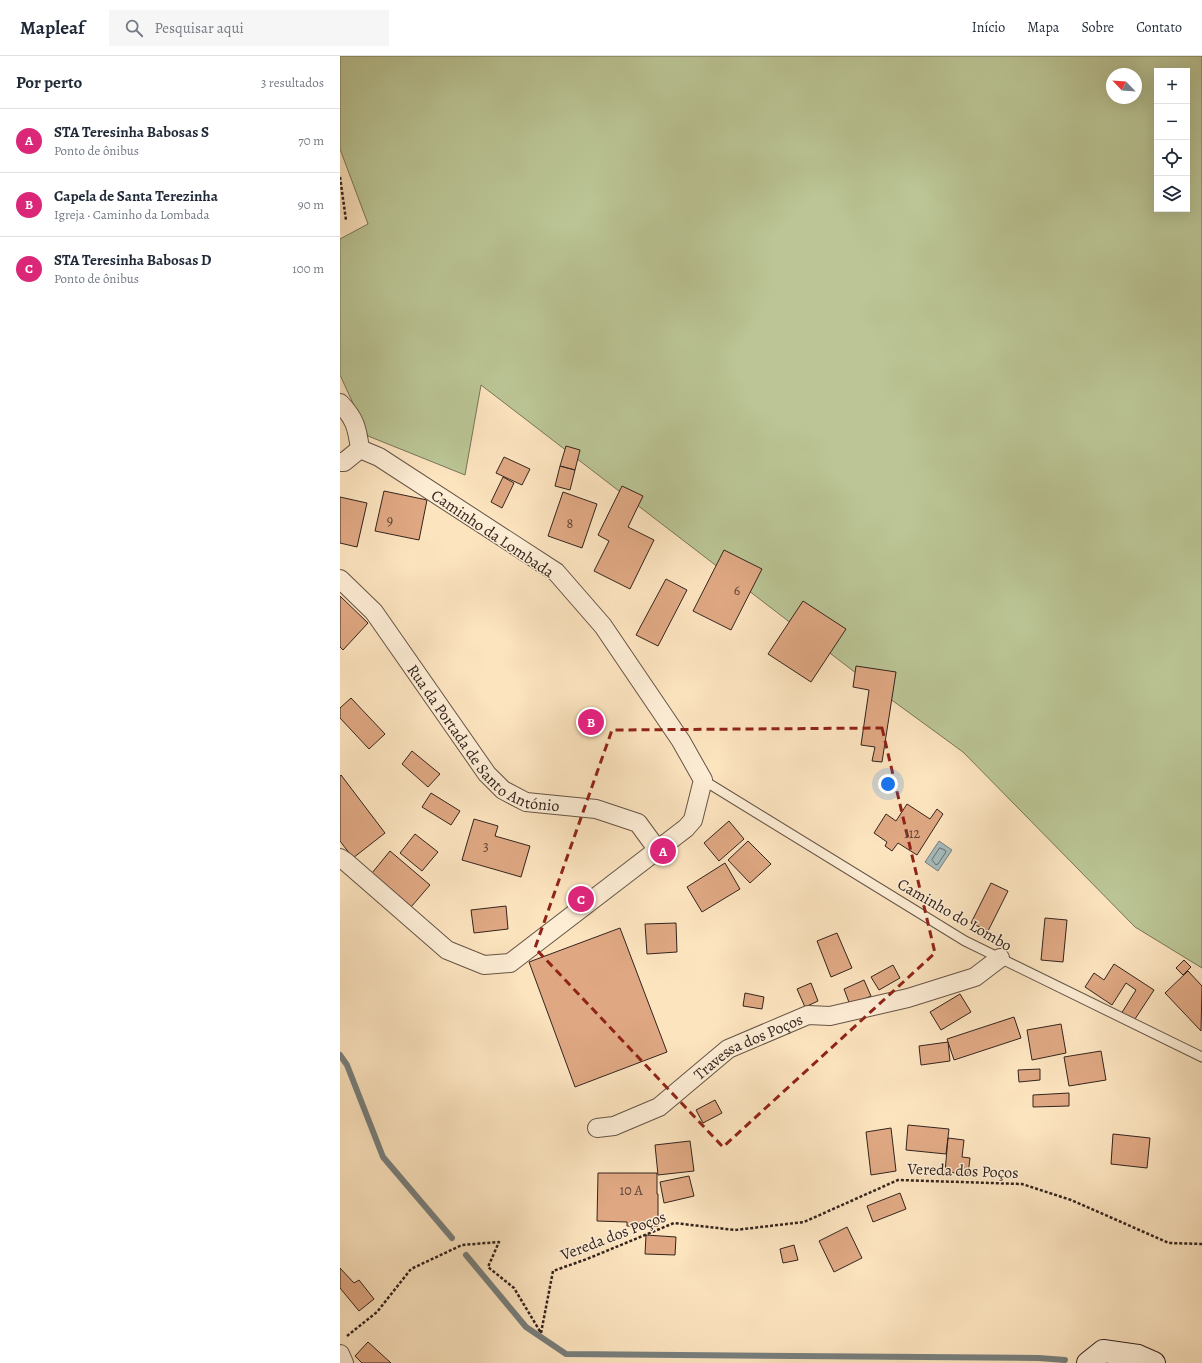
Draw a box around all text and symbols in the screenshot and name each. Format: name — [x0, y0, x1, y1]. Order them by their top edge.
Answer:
search box — [109, 10, 389, 46]
text: Mapleaf — [20, 15, 85, 41]
icon: search — [123, 17, 145, 39]
text: Pesquisar aqui — [155, 18, 244, 38]
text: Início — [972, 18, 1005, 37]
text: Mapa — [1027, 18, 1059, 37]
text: Sobre — [1081, 18, 1114, 37]
text: Contato — [1136, 18, 1182, 37]
north arrow — [1106, 68, 1142, 104]
map controls — [1154, 68, 1190, 212]
button: + — [1154, 68, 1190, 104]
text: Por perto — [16, 71, 82, 94]
text: 3 resultados — [261, 74, 324, 91]
button: − — [1154, 104, 1190, 140]
text: STA Teresinha Babosas S — [54, 122, 209, 142]
text: A — [25, 132, 33, 149]
text: 70 m — [298, 132, 324, 149]
button: locate — [1154, 140, 1190, 176]
text: Ponto de ônibus — [54, 142, 139, 159]
button: layers — [1154, 176, 1190, 212]
text: Capela de Santa Terezinha — [54, 186, 218, 206]
text: B — [25, 196, 33, 213]
text: 90 m — [298, 196, 324, 213]
text: Igreja · Caminho da Lombada — [54, 206, 210, 223]
text: STA Teresinha Babosas D — [54, 250, 211, 270]
text: C — [25, 260, 33, 277]
text: 100 m — [292, 260, 324, 277]
text: Ponto de ônibus — [54, 270, 139, 287]
street label: Caminho da Lombada — [427, 484, 559, 584]
house number: 9 — [387, 511, 393, 530]
house number: 8 — [567, 514, 574, 533]
house number: 6 — [734, 581, 740, 600]
street label: Rua da Portada de Santo António — [402, 660, 560, 817]
pin: B — [578, 707, 604, 737]
your location — [878, 774, 898, 794]
house number: 112 — [904, 824, 920, 843]
pin: A — [650, 836, 676, 866]
house number: 3 — [483, 837, 489, 856]
street label: Caminho do Lombo — [893, 873, 1016, 957]
pin: C — [568, 884, 594, 914]
street label: Travessa dos Poços — [689, 1009, 806, 1085]
street label: Vereda dos Poços — [906, 1158, 1019, 1184]
house number: 10 A — [619, 1181, 643, 1200]
street label: Vereda dos Poços — [557, 1206, 669, 1266]

